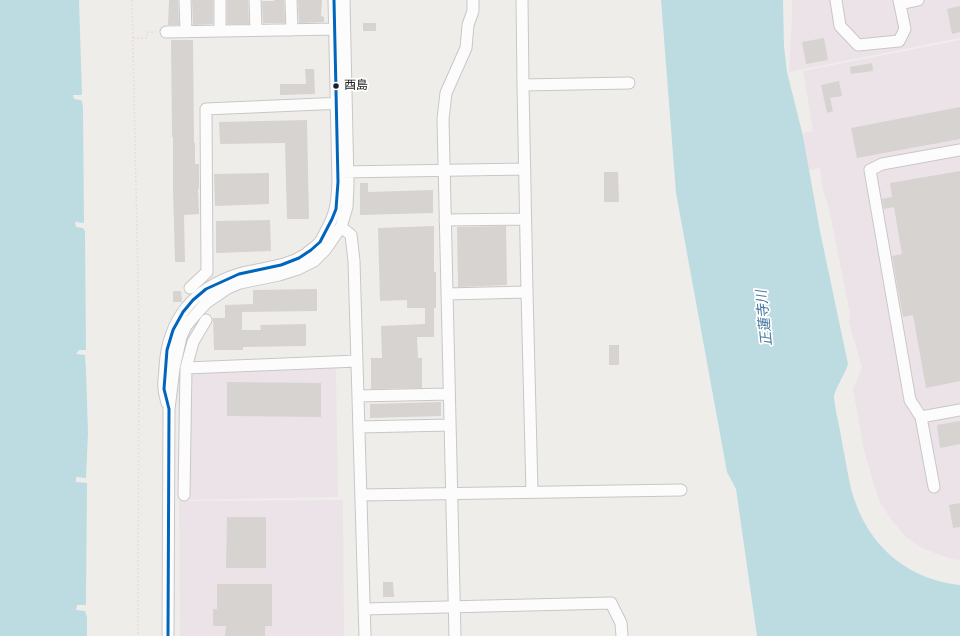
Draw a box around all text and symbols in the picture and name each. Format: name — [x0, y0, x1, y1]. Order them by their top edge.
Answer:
place label: 酉島 — [344, 79, 368, 93]
marker: 酉島 — [331, 81, 341, 91]
water label: 正蓮寺川 — [754, 289, 776, 347]

